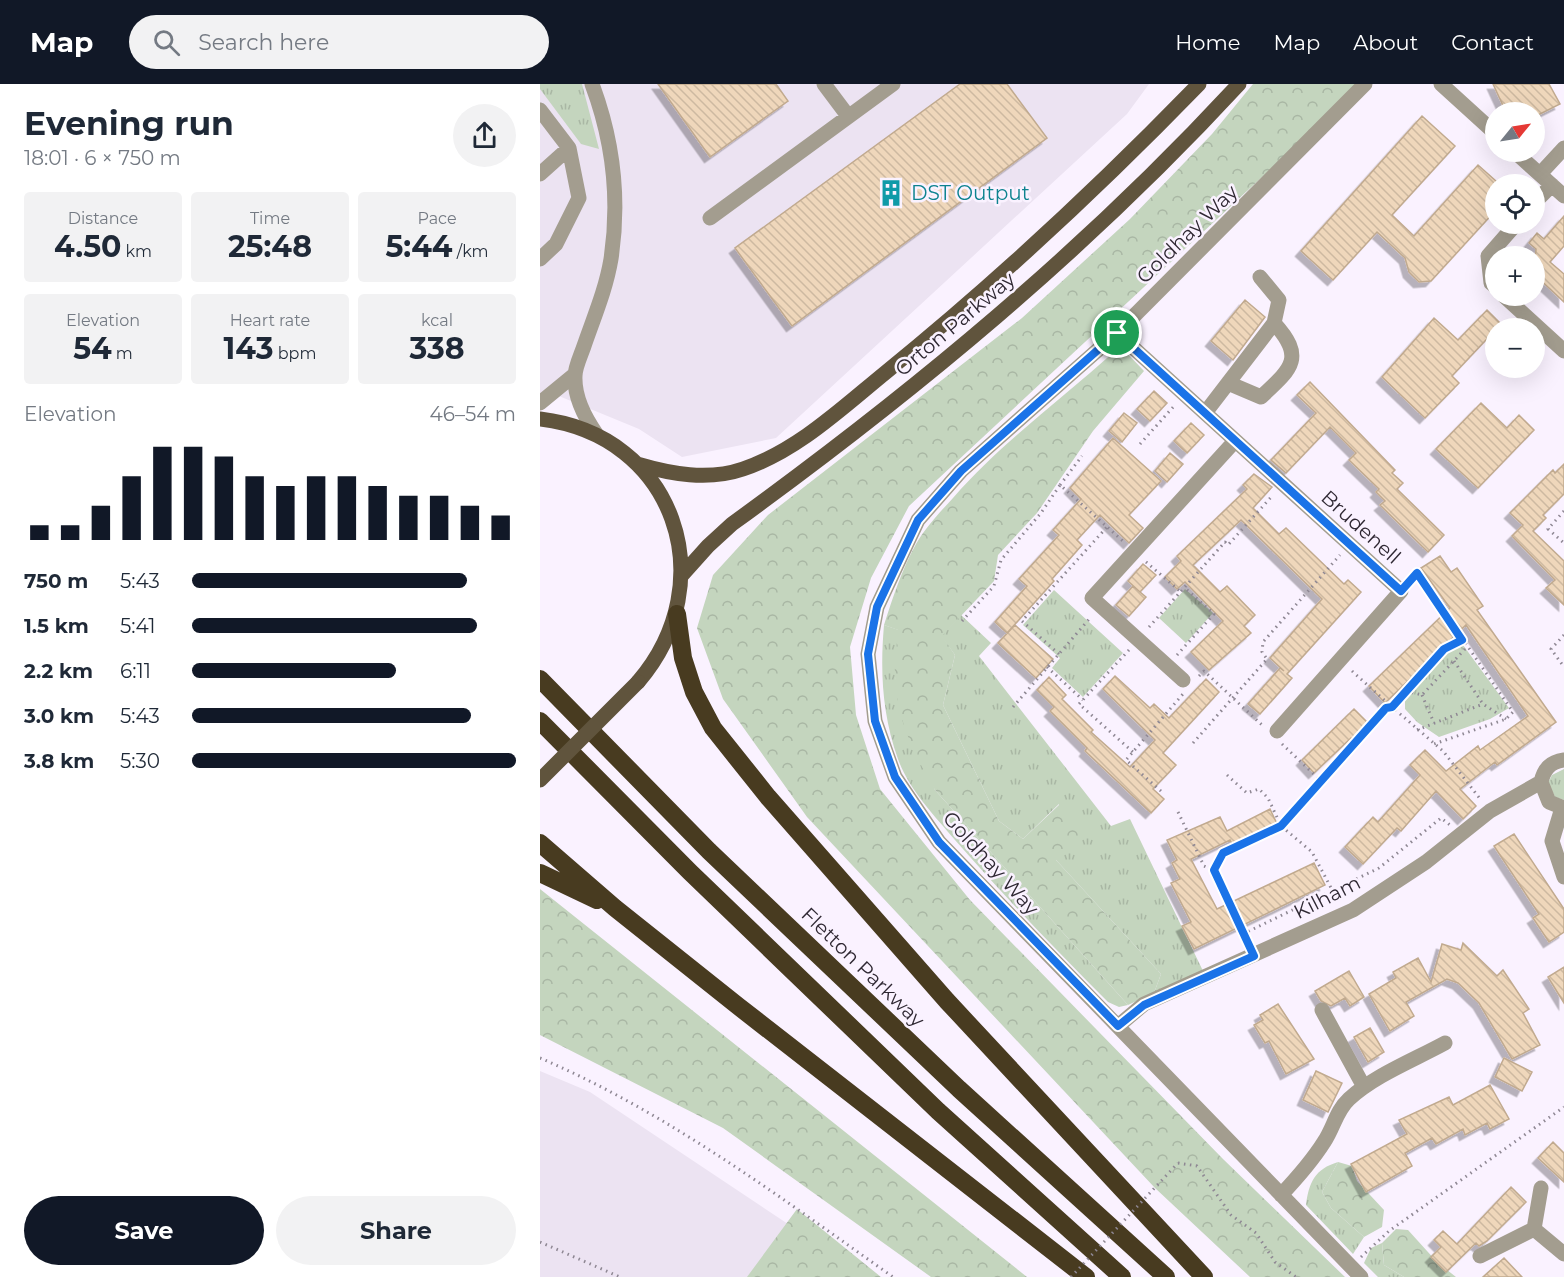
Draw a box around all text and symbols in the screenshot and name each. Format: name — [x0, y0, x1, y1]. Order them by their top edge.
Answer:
search box — [129, 15, 549, 69]
text: Map — [30, 25, 93, 59]
icon: search — [150, 26, 183, 59]
text: Search here — [198, 29, 329, 56]
text: Home — [1175, 30, 1240, 55]
text: Map — [1273, 30, 1320, 55]
text: About — [1353, 30, 1418, 55]
text: Contact — [1451, 30, 1534, 55]
north arrow — [1485, 102, 1545, 162]
map controls — [1485, 102, 1545, 378]
text: Evening run — [24, 103, 234, 143]
button: share — [453, 104, 516, 167]
text: 18:01 · 6 × 750 m — [24, 146, 181, 170]
button: locate — [1485, 174, 1545, 234]
building icon: DST Output — [876, 178, 906, 208]
street label: Goldhay Way — [1131, 180, 1243, 288]
place label: DST Output — [911, 181, 1030, 205]
text: Distance — [68, 209, 138, 228]
text: Time — [250, 209, 290, 228]
text: Pace — [417, 209, 457, 228]
text: 4.50 — [54, 228, 121, 265]
text: 25:48 — [228, 228, 312, 265]
text: 5:44 — [385, 228, 453, 265]
text: km — [121, 242, 152, 261]
text: /km — [453, 242, 489, 261]
button: + — [1485, 246, 1545, 306]
street label: Orton Parkway — [890, 267, 1020, 381]
pin — [1091, 307, 1142, 358]
text: Elevation — [66, 311, 140, 330]
text: Heart rate — [230, 311, 310, 330]
text: kcal — [421, 311, 453, 330]
icon: arrive — [1100, 316, 1133, 349]
button: − — [1485, 318, 1545, 378]
text: 54 — [73, 330, 112, 367]
text: 143 — [224, 330, 274, 367]
text: 338 — [409, 330, 465, 367]
text: m — [112, 344, 133, 363]
text: bpm — [274, 344, 316, 363]
text: Elevation — [24, 402, 116, 426]
text: 46–54 m — [430, 402, 516, 426]
street label: Brudenell — [1316, 485, 1406, 569]
text: 750 m — [24, 569, 88, 593]
text: 5:43 — [120, 569, 160, 593]
text: 1.5 km — [24, 614, 89, 638]
text: 5:41 — [120, 614, 156, 638]
text: 2.2 km — [24, 659, 93, 683]
text: 6:11 — [120, 659, 151, 683]
text: 3.0 km — [24, 704, 94, 728]
text: 5:43 — [120, 704, 160, 728]
text: 3.8 km — [24, 749, 94, 773]
text: 5:30 — [120, 749, 160, 773]
street label: Goldhay Way — [938, 806, 1044, 920]
street label: Kilham — [1290, 870, 1364, 924]
street label: Fletton Parkway — [797, 902, 930, 1032]
button: Save — [24, 1196, 264, 1265]
button: Share — [276, 1196, 516, 1265]

